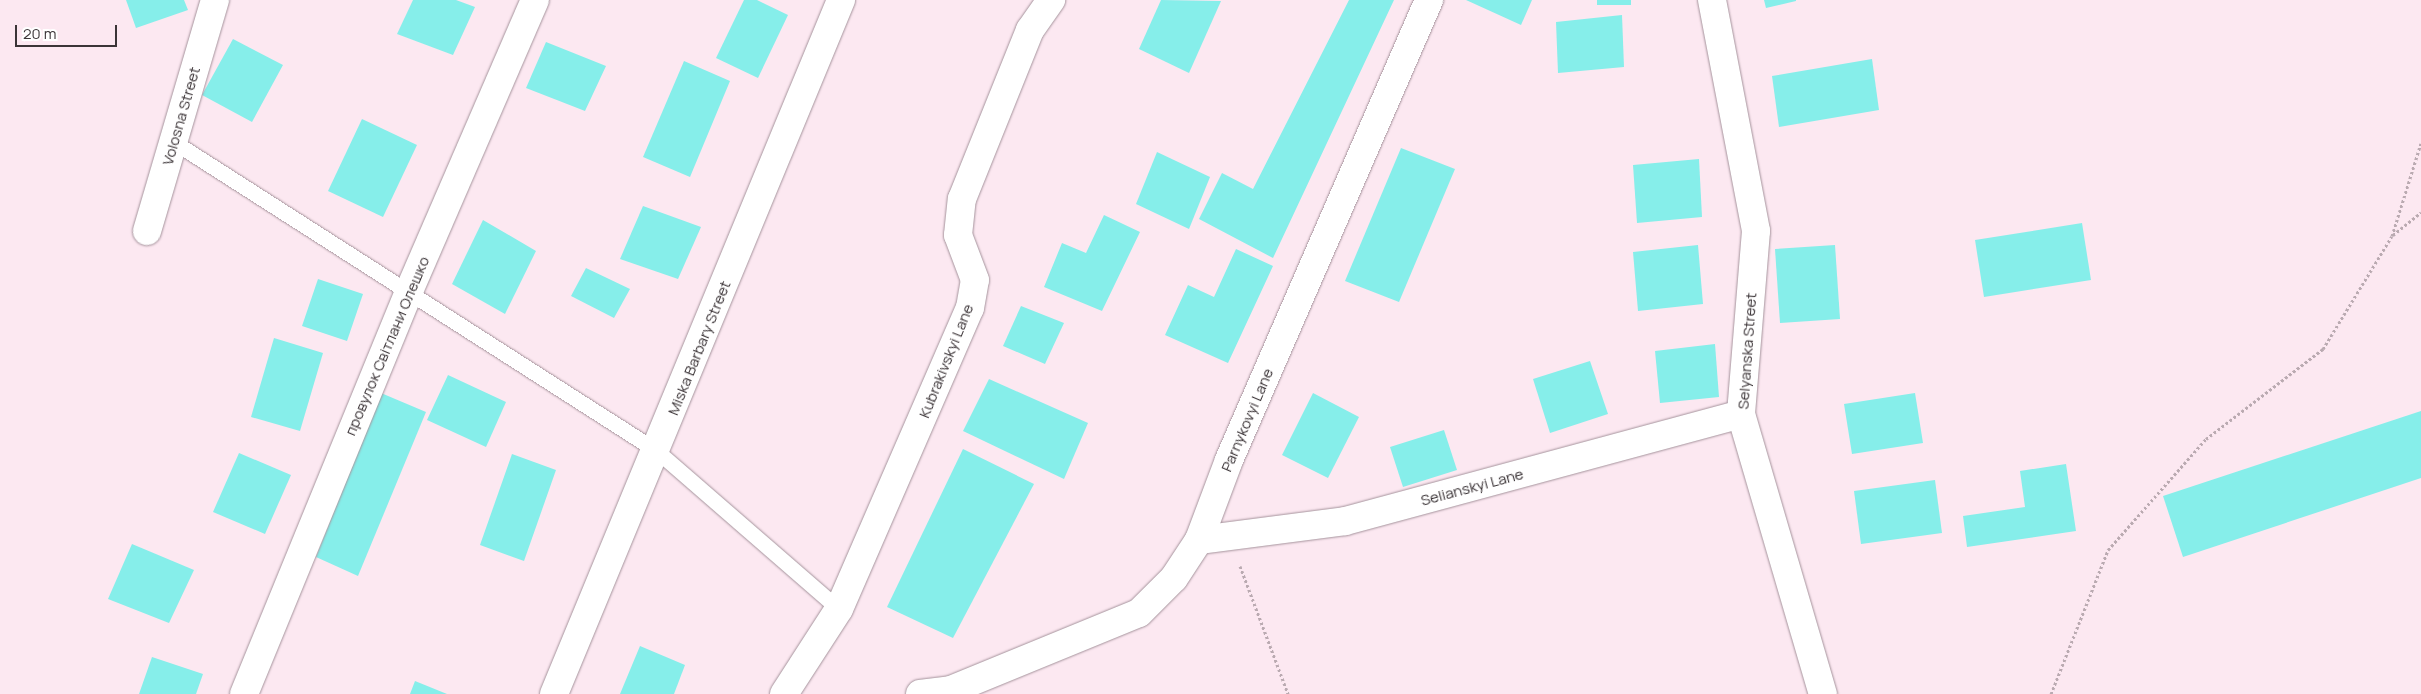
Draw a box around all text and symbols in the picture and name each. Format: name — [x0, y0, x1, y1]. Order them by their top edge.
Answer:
scale bar — [18, 15, 120, 47]
text: 20 m — [23, 23, 56, 44]
street label: Volosna Street — [158, 65, 204, 167]
street label: провулок Світлани Олешко — [341, 254, 433, 438]
street label: Miska Barbary Street — [664, 278, 734, 418]
street label: Selyanska Street — [1734, 292, 1760, 410]
street label: Kubrakivskyi Lane — [915, 301, 977, 421]
street label: Parnykovyi Lane — [1217, 366, 1277, 474]
street label: Selianskyi Lane — [1419, 465, 1525, 509]

